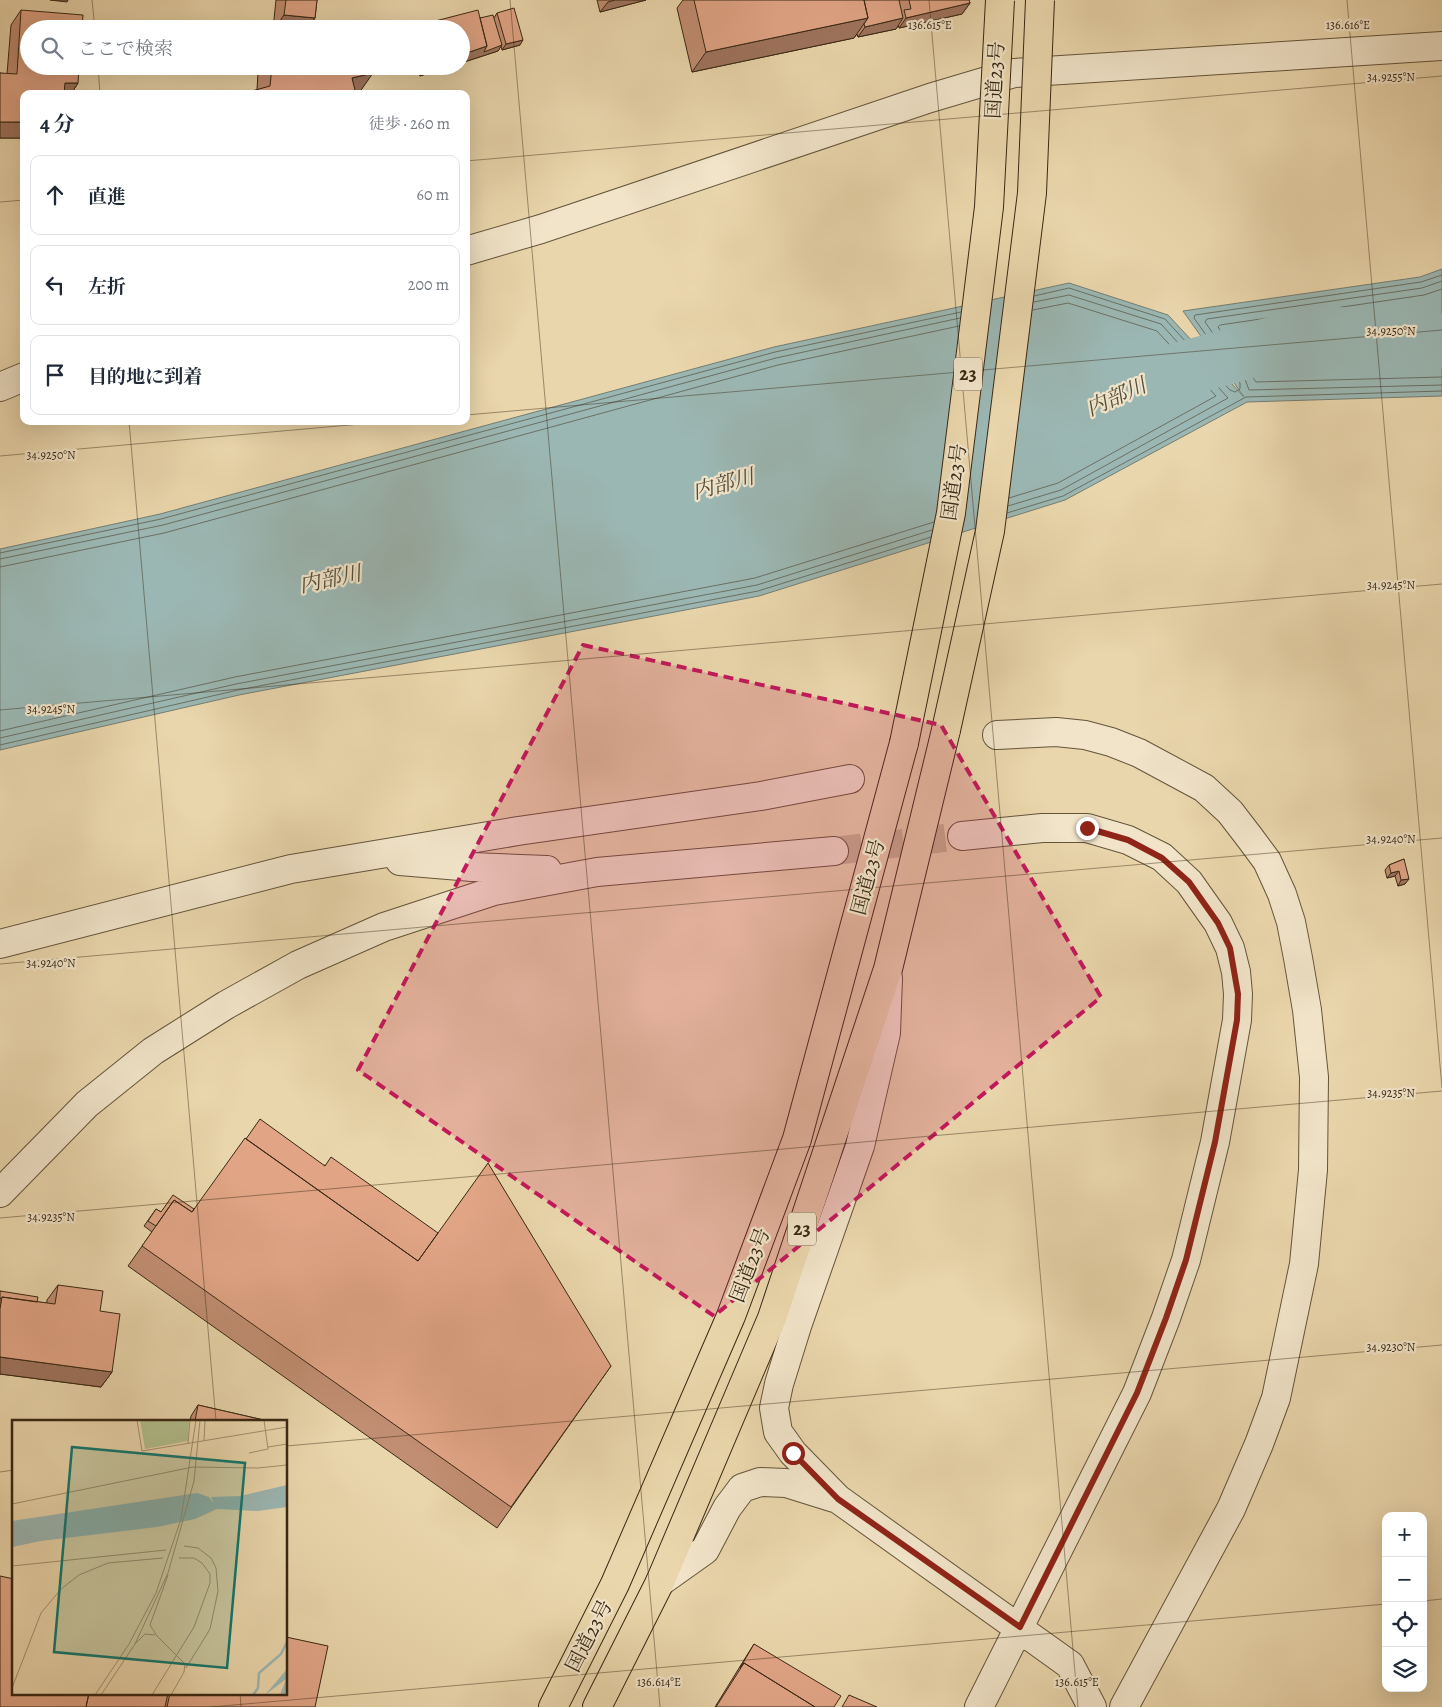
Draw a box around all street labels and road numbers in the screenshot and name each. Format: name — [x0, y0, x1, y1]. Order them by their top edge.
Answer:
street label: 国道23号 — [979, 40, 1011, 120]
road number: 23 — [954, 358, 982, 390]
street label: 国道23号 — [935, 442, 973, 522]
street label: 国道23号 — [845, 836, 891, 918]
road number: 23 — [788, 1212, 816, 1246]
street label: 国道23号 — [723, 1224, 777, 1306]
street label: 国道23号 — [559, 1595, 619, 1677]

